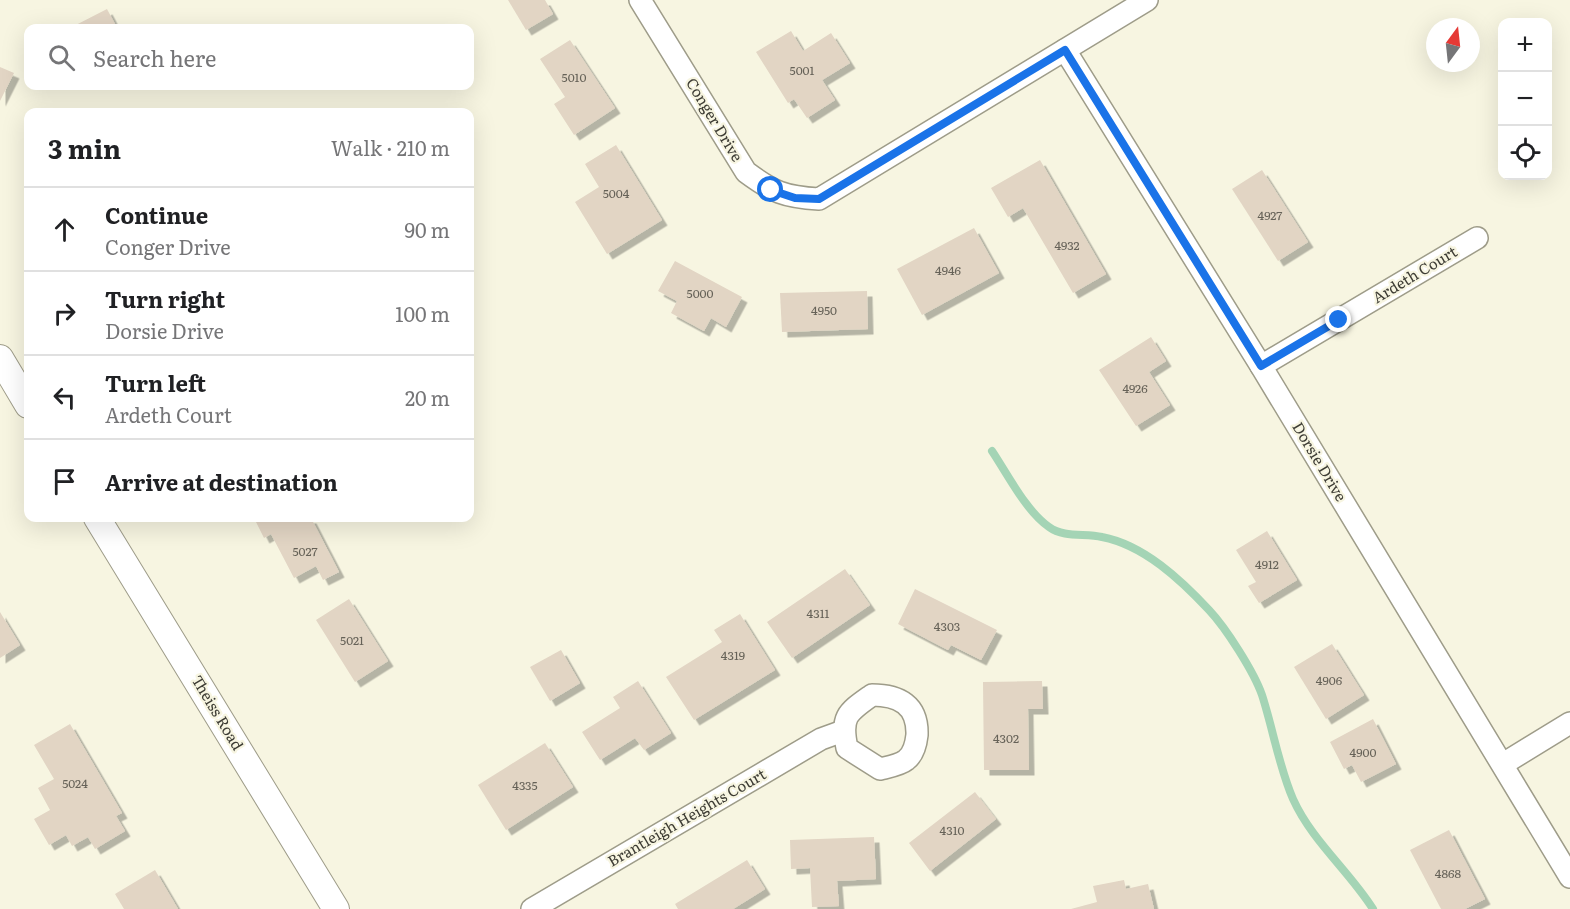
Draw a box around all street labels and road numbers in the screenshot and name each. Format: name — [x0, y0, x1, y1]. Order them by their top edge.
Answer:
street label: Conger Drive — [681, 73, 750, 166]
street label: Ardeth Court — [1368, 239, 1461, 308]
street label: Dorsie Drive — [1287, 417, 1353, 506]
street label: Theiss Road — [187, 670, 250, 754]
street label: Brantleigh Heights Court — [603, 762, 770, 872]

